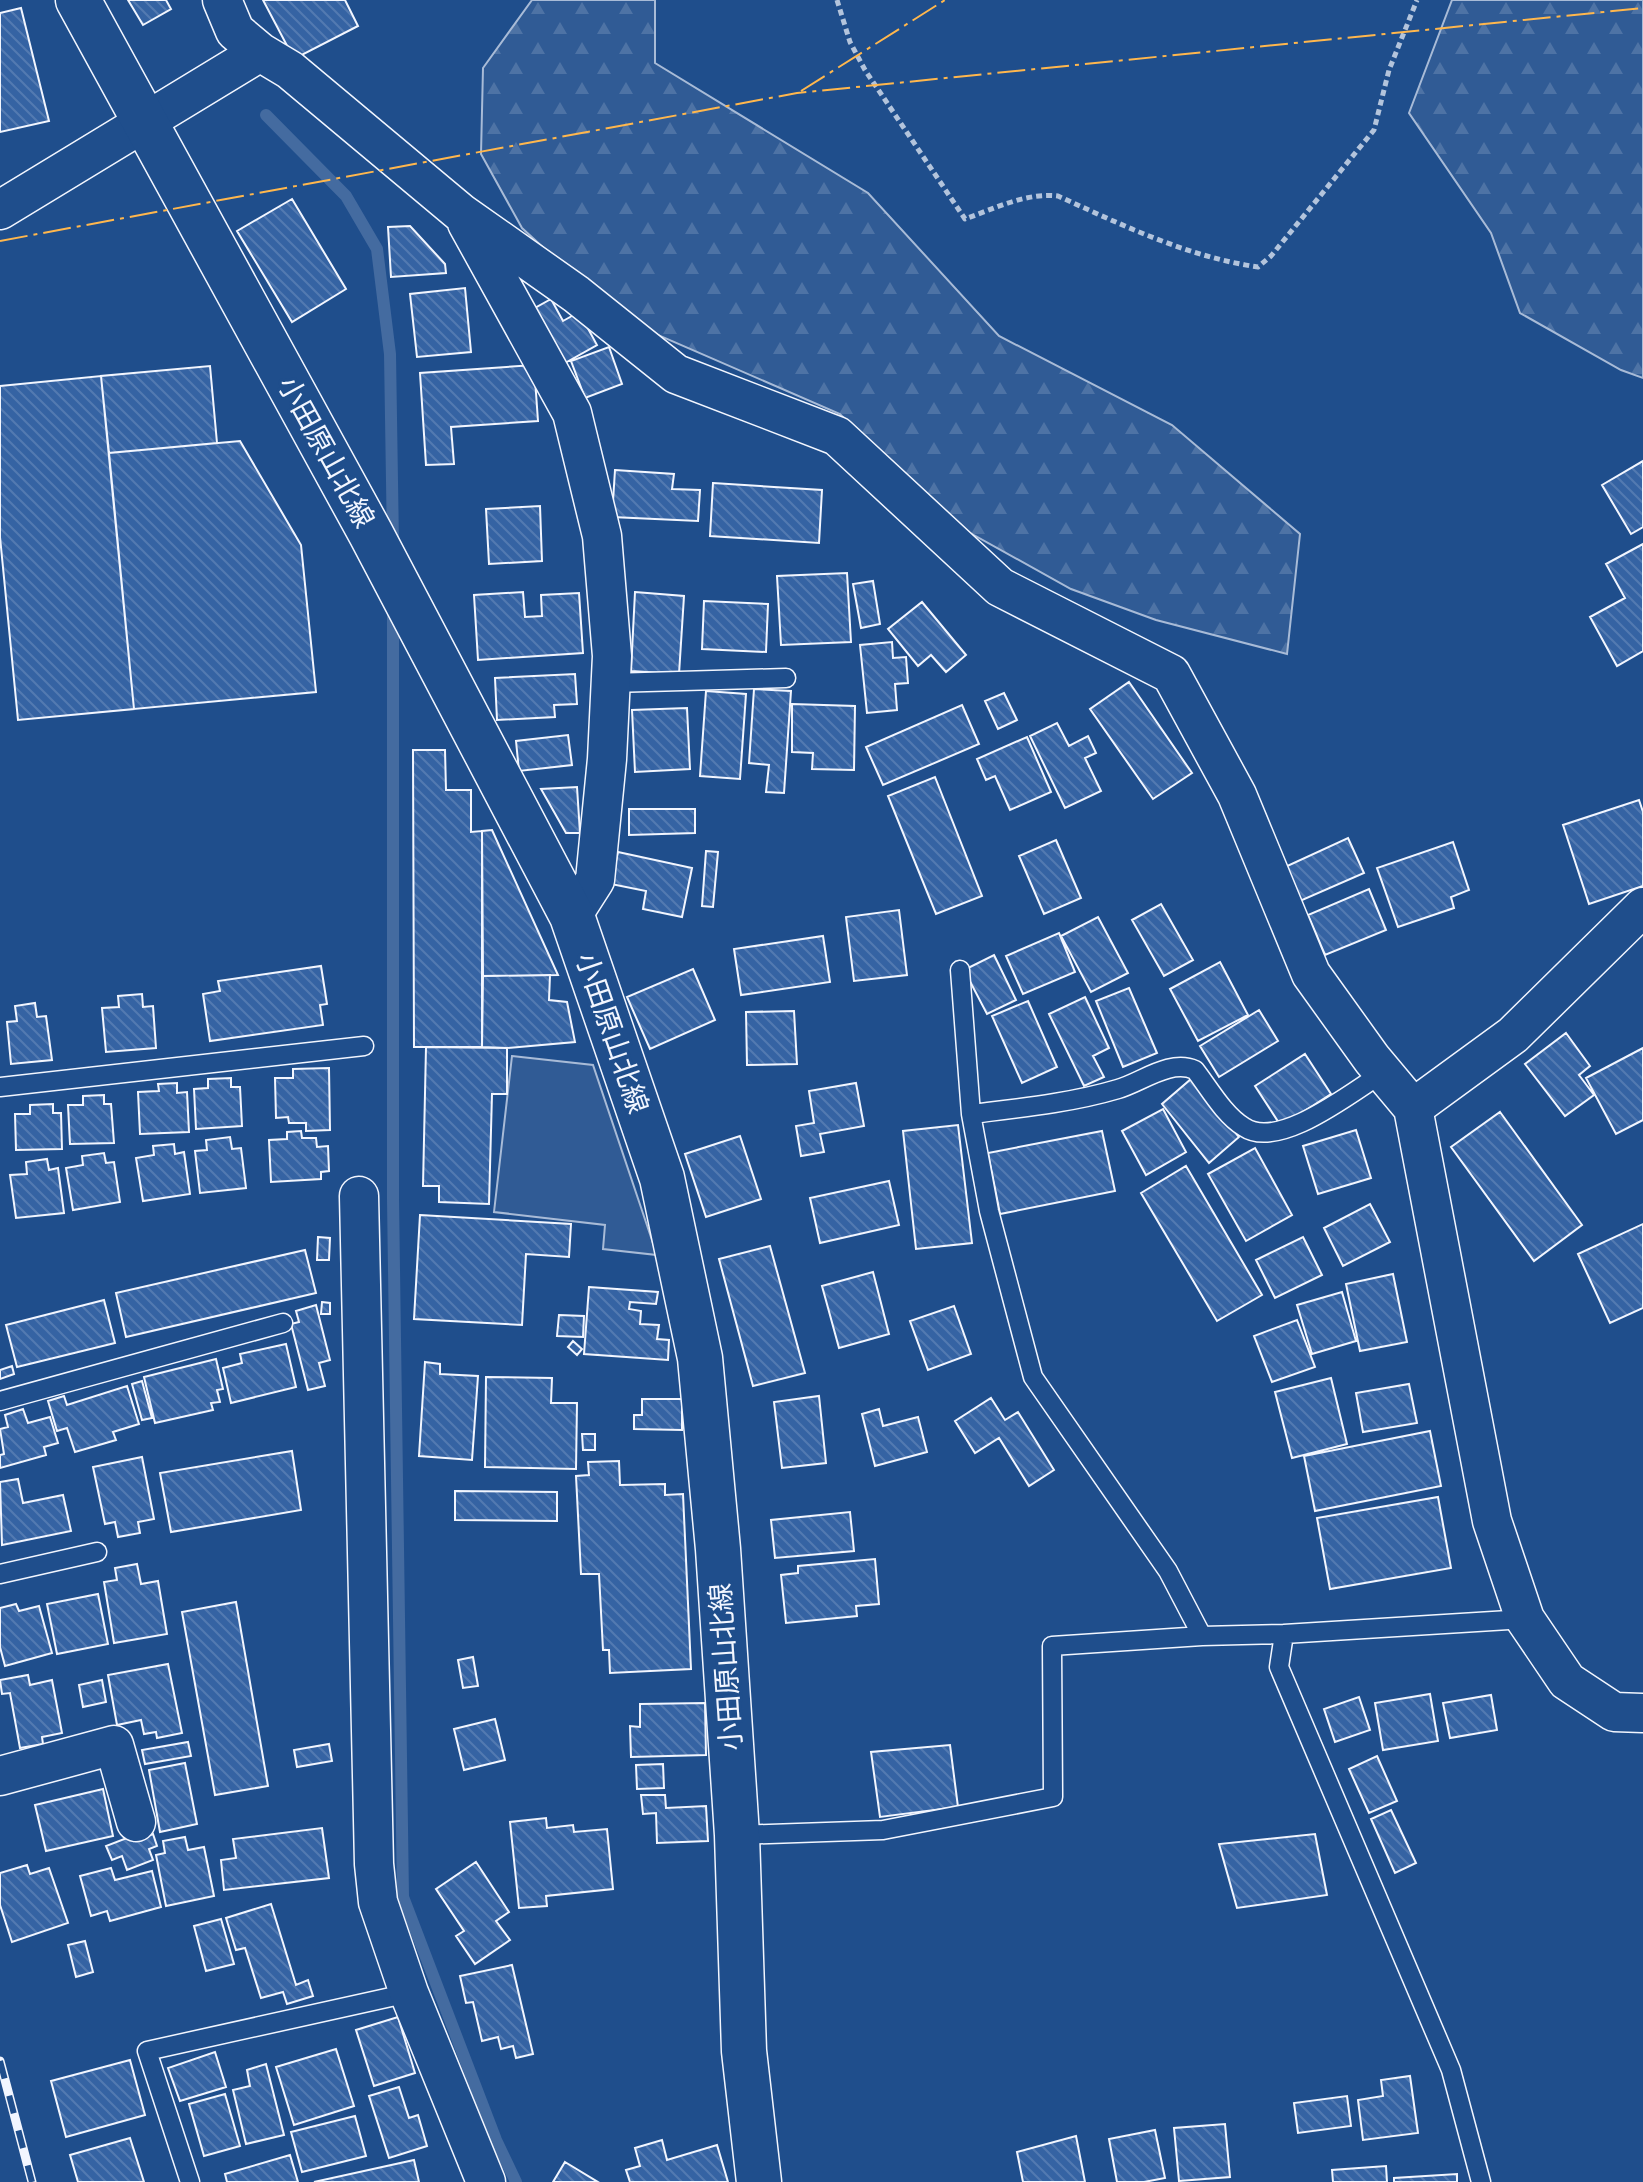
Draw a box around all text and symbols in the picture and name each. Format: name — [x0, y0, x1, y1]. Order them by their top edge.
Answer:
street label: 小田原山北線 — [268, 369, 384, 535]
street label: 小田原山北線 — [566, 947, 658, 1119]
street label: 小田原山北線 — [701, 1582, 751, 1752]

